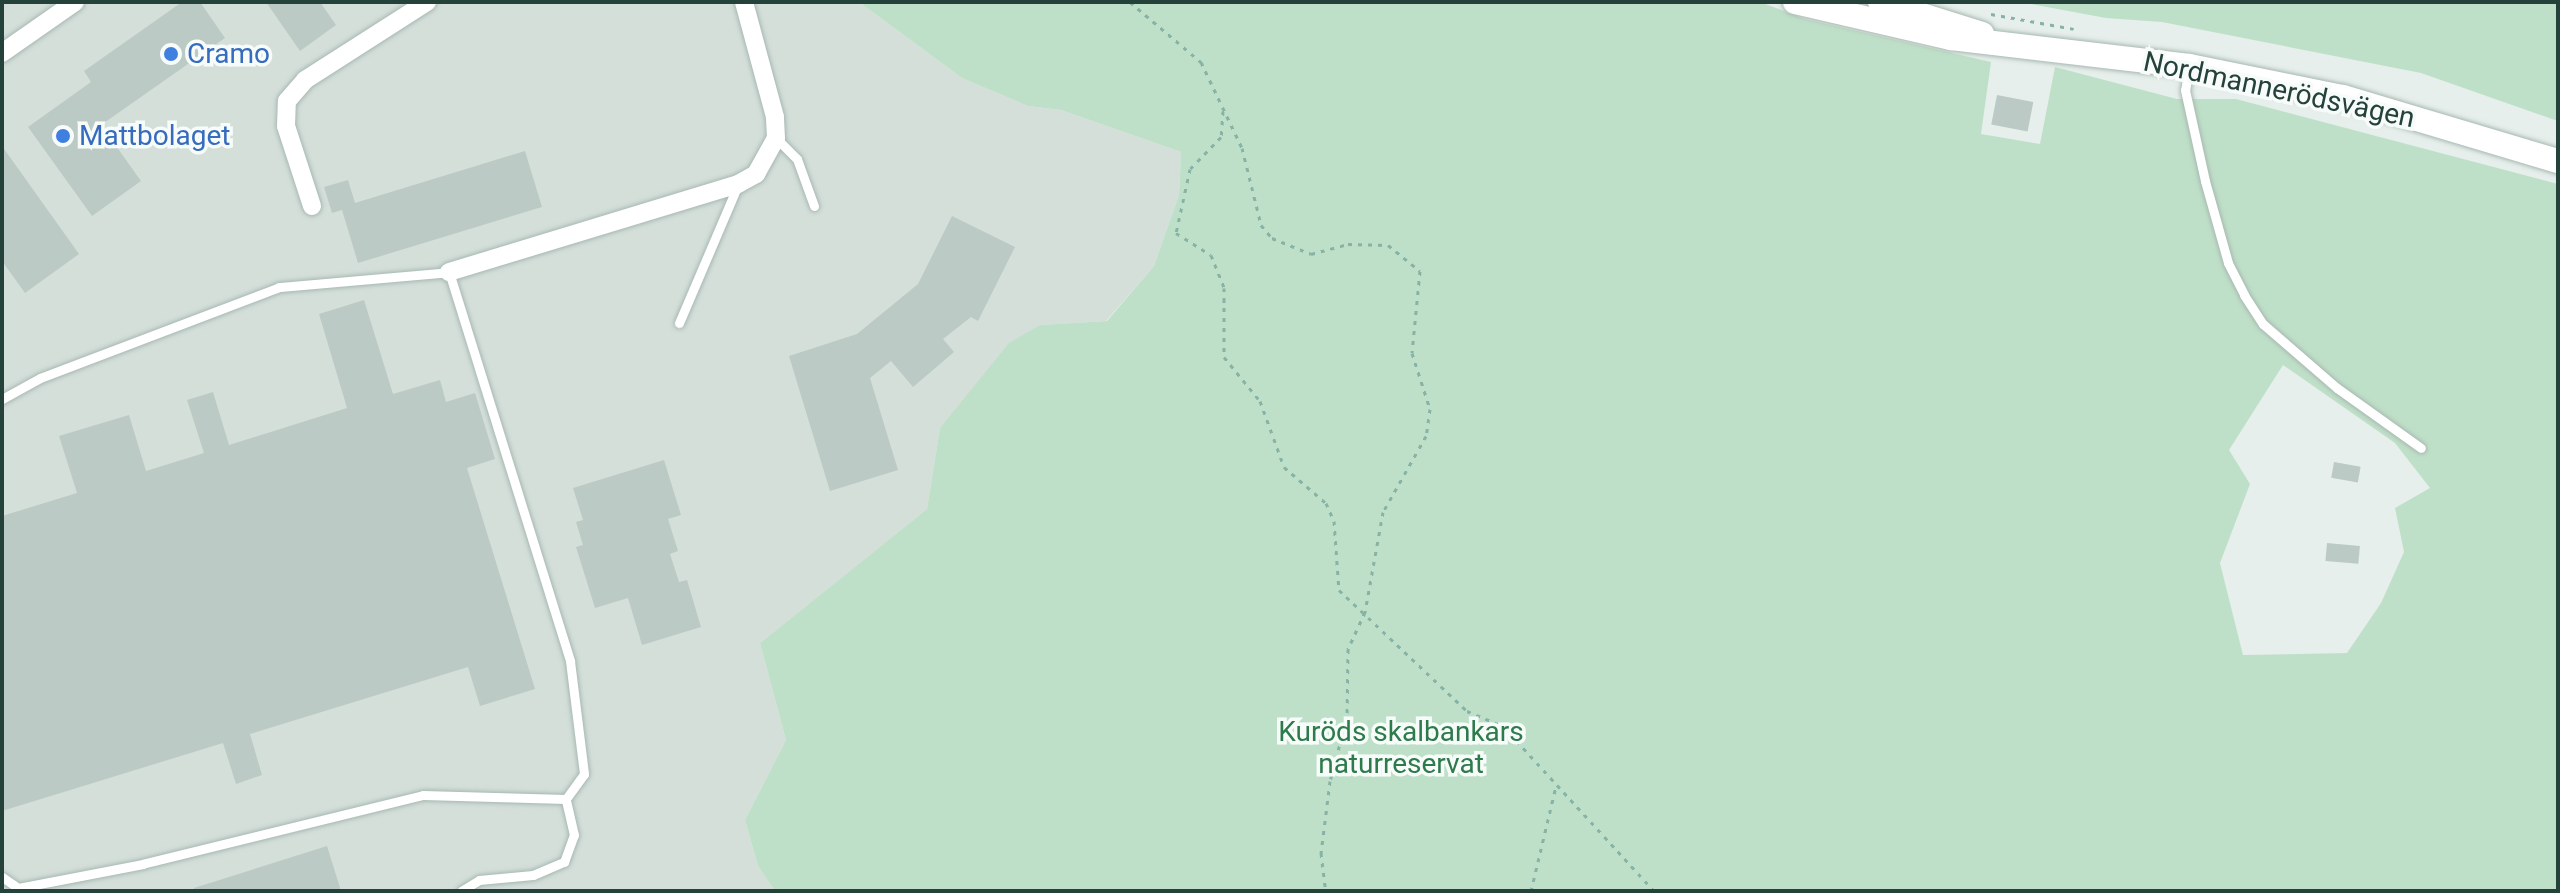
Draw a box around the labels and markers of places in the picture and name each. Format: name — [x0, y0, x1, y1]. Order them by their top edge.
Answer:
place label: Cramo — [187, 37, 270, 71]
marker: Cramo — [162, 45, 180, 63]
place label: Mattbolaget — [79, 119, 230, 153]
marker: Mattbolaget — [54, 127, 72, 145]

